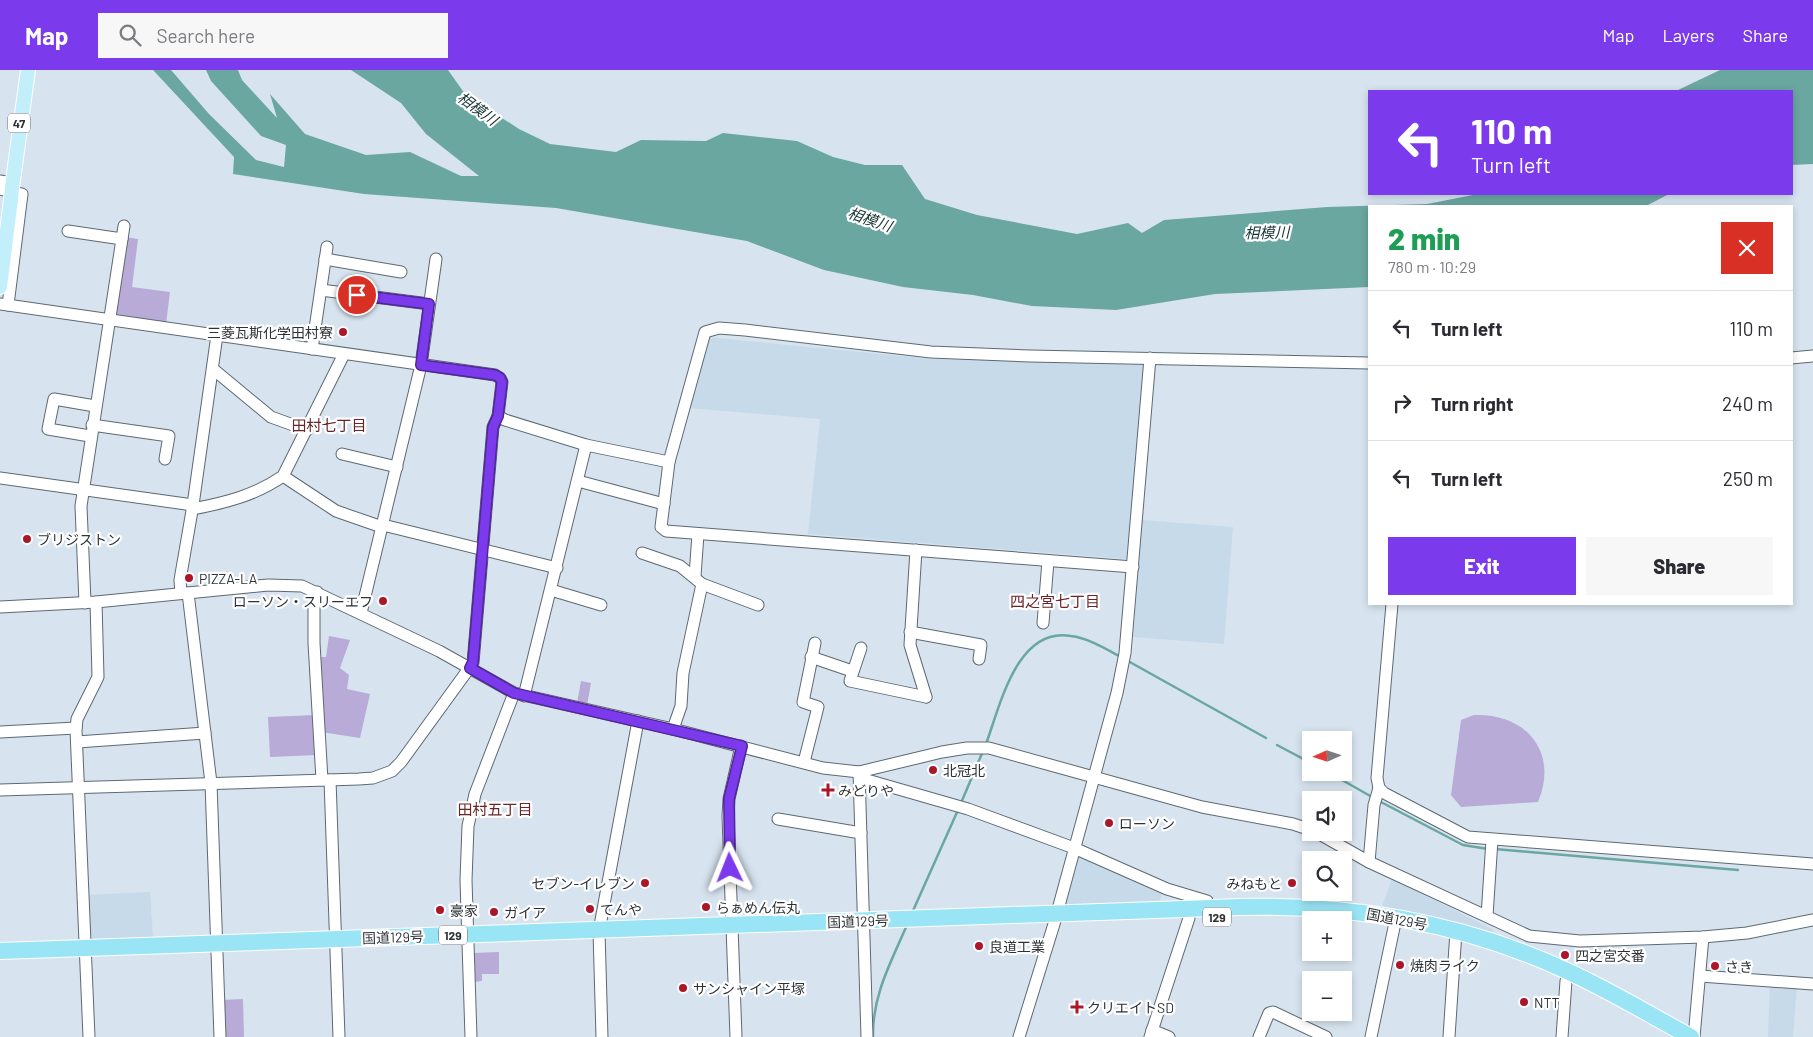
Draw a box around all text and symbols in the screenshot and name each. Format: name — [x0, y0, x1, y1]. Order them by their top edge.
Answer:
search box — [98, 13, 448, 58]
text: Map — [25, 21, 68, 50]
icon: search — [116, 21, 144, 49]
text: Search here — [156, 24, 255, 47]
text: Map — [1602, 24, 1634, 46]
text: Layers — [1662, 24, 1715, 46]
text: Share — [1743, 24, 1788, 46]
water label: 相模川 — [455, 87, 503, 130]
text: 110 m — [1471, 109, 1552, 151]
icon: left — [1388, 110, 1453, 175]
road number: 47 — [8, 114, 30, 132]
text: Turn left — [1471, 151, 1551, 177]
water label: 相模川 — [846, 203, 896, 235]
text: 2 min — [1388, 220, 1460, 256]
button: close — [1721, 222, 1773, 274]
water label: 相模川 — [1244, 223, 1292, 241]
text: 780 m · 10:29 — [1388, 257, 1476, 276]
pin — [336, 274, 378, 316]
icon: arrive — [343, 281, 371, 309]
icon: left — [1388, 314, 1416, 342]
text: Turn left — [1431, 317, 1502, 340]
text: 110 m — [1729, 317, 1773, 340]
place label: 三菱瓦斯化学田村寮 — [207, 324, 333, 341]
marker: 三菱瓦斯化学田村寮 — [337, 326, 349, 338]
icon: right — [1388, 389, 1416, 417]
text: Turn right — [1431, 392, 1513, 415]
text: 240 m — [1722, 392, 1773, 415]
district label: 田村七丁目 — [291, 416, 367, 434]
icon: left — [1388, 464, 1416, 492]
text: Turn left — [1431, 467, 1502, 490]
text: 250 m — [1723, 467, 1773, 490]
place label: ブリジストン — [37, 531, 121, 548]
marker: ブリジストン — [21, 533, 33, 545]
button: Exit — [1388, 537, 1576, 595]
button: Share — [1586, 537, 1773, 595]
place label: PIZZA-LA — [199, 570, 258, 587]
marker: PIZZA-LA — [183, 572, 195, 584]
district label: 四之宮七丁目 — [1010, 592, 1100, 610]
place label: ローソン・スリーエフ — [233, 593, 373, 610]
marker: ローソン・スリーエフ — [377, 595, 389, 607]
north arrow — [1302, 731, 1352, 781]
map controls — [1302, 731, 1352, 1021]
place label: 北冠北 — [943, 762, 985, 779]
marker: 北冠北 — [927, 764, 939, 776]
place label: みどりや — [838, 782, 894, 799]
marker: みどりや — [822, 784, 834, 796]
button: sound — [1302, 791, 1352, 841]
district label: 田村五丁目 — [457, 800, 533, 818]
place label: ローソン — [1119, 815, 1175, 832]
marker: ローソン — [1103, 817, 1115, 829]
position arrow — [703, 841, 755, 893]
button: search — [1302, 851, 1352, 901]
place label: セブン-イレブン — [531, 875, 635, 892]
place label: みねもと — [1226, 875, 1282, 892]
marker: セブン-イレブン — [639, 877, 651, 889]
marker: みねもと — [1286, 877, 1298, 889]
place label: らぁめん伝丸 — [716, 899, 800, 916]
place label: てんや — [600, 901, 642, 918]
marker: らぁめん伝丸 — [700, 901, 712, 913]
place label: 豪家 — [450, 902, 478, 919]
marker: てんや — [584, 903, 596, 915]
marker: 豪家 — [434, 904, 446, 916]
place label: ガイア — [504, 904, 546, 921]
street label: 国道129号 — [1365, 905, 1429, 933]
marker: ガイア — [488, 906, 500, 918]
road number: 129 — [1203, 908, 1231, 926]
street label: 国道129号 — [827, 911, 889, 931]
button: + — [1302, 911, 1352, 961]
road number: 129 — [439, 926, 467, 944]
street label: 国道129号 — [362, 927, 424, 947]
place label: 良道工業 — [989, 938, 1045, 955]
marker: 良道工業 — [973, 940, 985, 952]
place label: 四之宮交番 — [1575, 947, 1645, 964]
marker: 四之宮交番 — [1559, 949, 1571, 961]
place label: 焼肉ライク — [1410, 957, 1480, 974]
place label: さき — [1725, 958, 1753, 975]
marker: 焼肉ライク — [1394, 959, 1406, 971]
marker: さき — [1709, 960, 1721, 972]
button: − — [1302, 971, 1352, 1021]
place label: サンシャイン平塚 — [693, 980, 805, 997]
marker: サンシャイン平塚 — [677, 982, 689, 994]
place label: NTT — [1534, 994, 1559, 1011]
marker: NTT — [1518, 996, 1530, 1008]
place label: クリエイトSD — [1087, 999, 1174, 1016]
marker: クリエイトSD — [1071, 1001, 1083, 1013]

